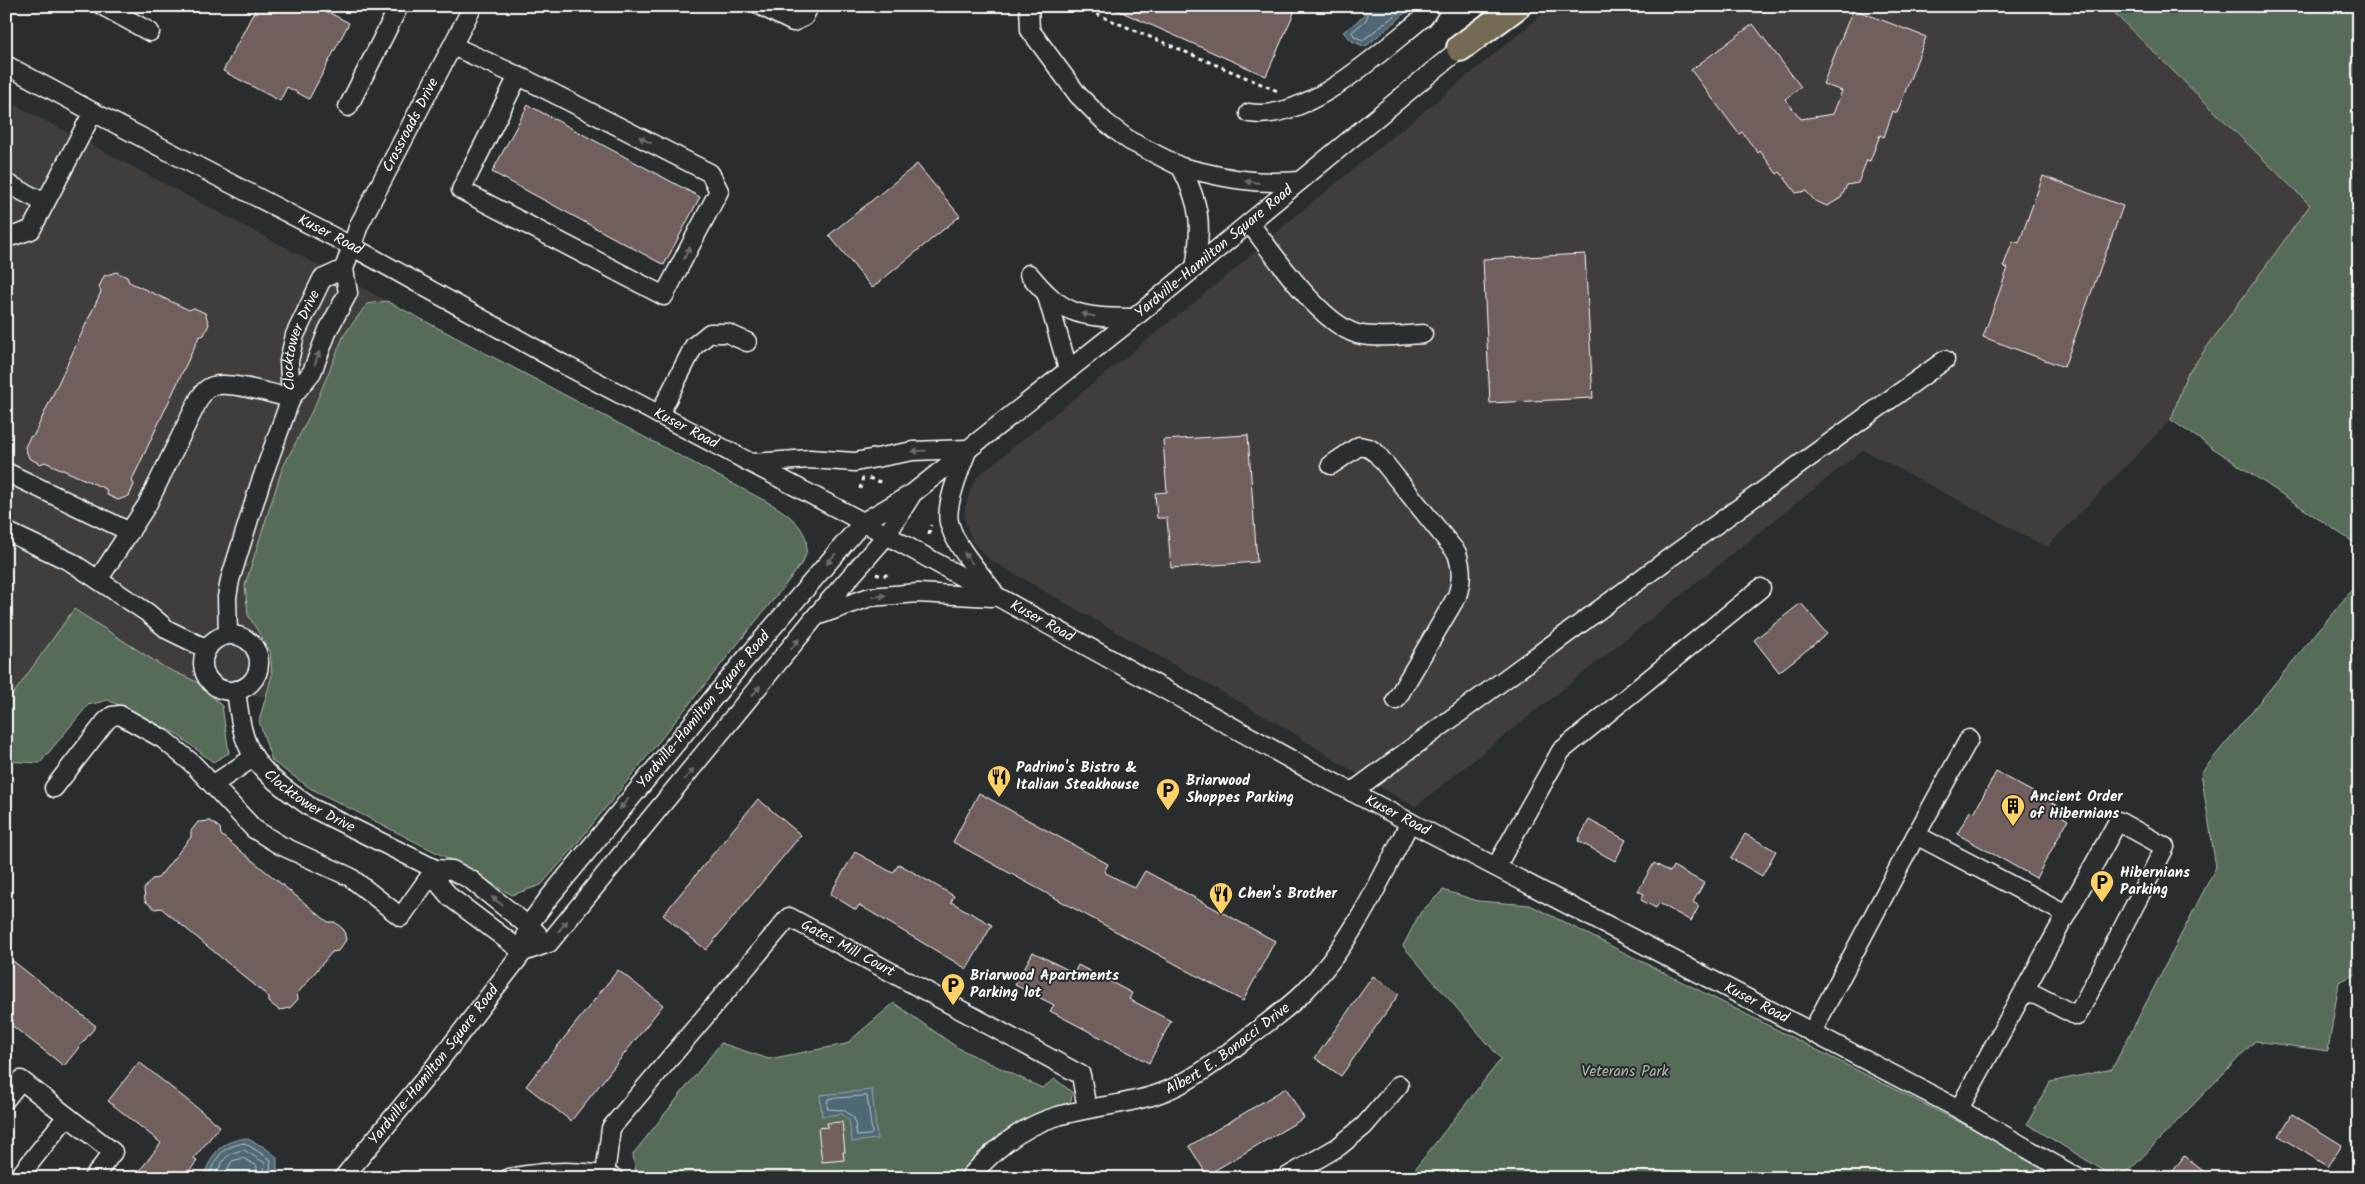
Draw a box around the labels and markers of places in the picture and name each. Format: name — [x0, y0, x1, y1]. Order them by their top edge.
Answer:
place label: Padrino's Bistro & Italian Steakhouse — [1016, 756, 1140, 797]
restaurant icon: Padrino's Bistro & Italian Steakhouse — [986, 764, 1012, 798]
place label: Briarwood Shoppes Parking — [1186, 769, 1294, 810]
parking icon: Briarwood Shoppes Parking — [1155, 777, 1181, 811]
place label: Ancient Order of Hibernians — [2030, 785, 2123, 826]
building icon: Ancient Order of Hibernians — [2000, 793, 2026, 827]
place label: Hibernians Parking — [2120, 861, 2190, 902]
parking icon: Hibernians Parking — [2089, 869, 2115, 903]
restaurant icon: Chen's Brother — [1208, 881, 1234, 915]
place label: Chen's Brother — [1238, 882, 1338, 906]
place label: Briarwood Apartments Parking lot — [970, 964, 1119, 1005]
parking icon: Briarwood Apartments Parking lot — [940, 972, 966, 1006]

